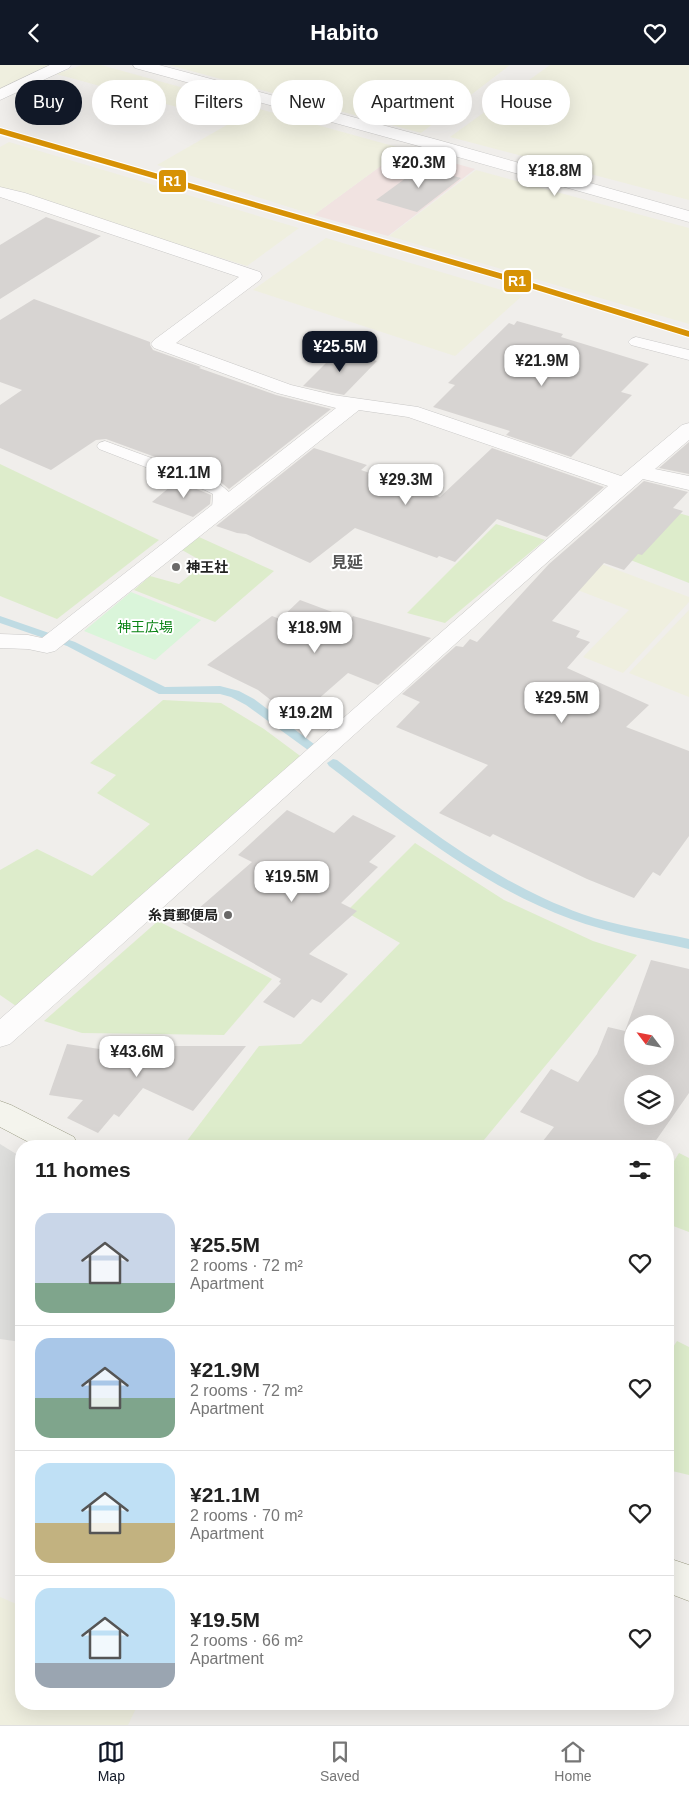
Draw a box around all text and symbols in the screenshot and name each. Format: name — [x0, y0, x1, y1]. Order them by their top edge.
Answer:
icon: back — [20, 19, 48, 47]
icon: heart — [641, 19, 669, 47]
text: Habito — [310, 20, 379, 45]
chip: Buy — [15, 80, 82, 125]
chip: Rent — [92, 80, 166, 125]
chip: Filters — [176, 80, 261, 125]
chip: New — [271, 80, 343, 125]
chip: Apartment — [353, 80, 472, 125]
chip: House — [482, 80, 570, 125]
pin: ¥20.3M — [378, 147, 460, 189]
text: ¥20.3M — [392, 154, 446, 171]
pin: ¥18.8M — [514, 155, 596, 197]
text: ¥18.8M — [528, 162, 582, 179]
line badge: R1 — [158, 169, 187, 193]
text: R1 — [163, 173, 181, 189]
line badge: R1 — [503, 269, 532, 293]
text: R1 — [508, 273, 526, 289]
pin: ¥25.5M — [299, 331, 381, 373]
text: ¥25.5M — [313, 338, 367, 355]
pin: ¥21.9M — [501, 345, 583, 387]
text: ¥21.9M — [515, 352, 569, 369]
pin: ¥21.1M — [143, 457, 225, 499]
pin: ¥29.3M — [365, 463, 447, 506]
text: ¥21.1M — [157, 464, 211, 481]
text: ¥29.3M — [379, 471, 433, 488]
district label: 見延 — [331, 554, 363, 571]
place label: 神王社 — [186, 559, 228, 575]
marker: 神王社 — [170, 561, 182, 573]
pin: ¥18.9M — [274, 611, 356, 654]
park label: 神王広場 — [117, 619, 173, 635]
text: ¥18.9M — [288, 619, 342, 636]
pin: ¥29.5M — [521, 681, 603, 724]
text: ¥29.5M — [535, 689, 589, 706]
pin: ¥19.2M — [265, 697, 347, 739]
text: ¥19.2M — [279, 704, 333, 721]
pin: ¥19.5M — [251, 861, 333, 903]
text: ¥19.5M — [265, 868, 319, 885]
place label: 糸貫郵便局 — [148, 907, 218, 923]
marker: 糸貫郵便局 — [222, 909, 234, 921]
north arrow — [624, 1015, 674, 1065]
map controls — [624, 1015, 674, 1125]
pin: ¥43.6M — [96, 1035, 178, 1078]
text: ¥43.6M — [110, 1043, 164, 1060]
button: layers — [624, 1075, 674, 1125]
icon: filters — [626, 1156, 654, 1184]
text: 11 homes — [35, 1158, 131, 1181]
icon: home — [75, 1233, 135, 1293]
text: ¥25.5M — [190, 1233, 260, 1256]
icon: heart — [626, 1249, 654, 1277]
text: 2 rooms · 72 m² — [190, 1257, 303, 1274]
text: Apartment — [190, 1275, 264, 1292]
icon: home — [75, 1358, 135, 1418]
text: ¥21.9M — [190, 1358, 260, 1381]
icon: heart — [626, 1374, 654, 1402]
text: 2 rooms · 72 m² — [190, 1382, 303, 1399]
text: Apartment — [190, 1400, 264, 1417]
icon: home — [75, 1483, 135, 1543]
text: ¥21.1M — [190, 1483, 260, 1506]
icon: heart — [626, 1499, 654, 1527]
text: 2 rooms · 70 m² — [190, 1507, 303, 1524]
text: Apartment — [190, 1525, 264, 1542]
icon: home — [75, 1608, 135, 1668]
text: ¥19.5M — [190, 1608, 260, 1631]
icon: heart — [626, 1624, 654, 1652]
text: 2 rooms · 66 m² — [190, 1632, 303, 1649]
text: Apartment — [190, 1650, 264, 1667]
tab: Map — [97, 1738, 125, 1784]
tab: Saved — [320, 1738, 360, 1784]
tab: Home — [554, 1738, 592, 1784]

